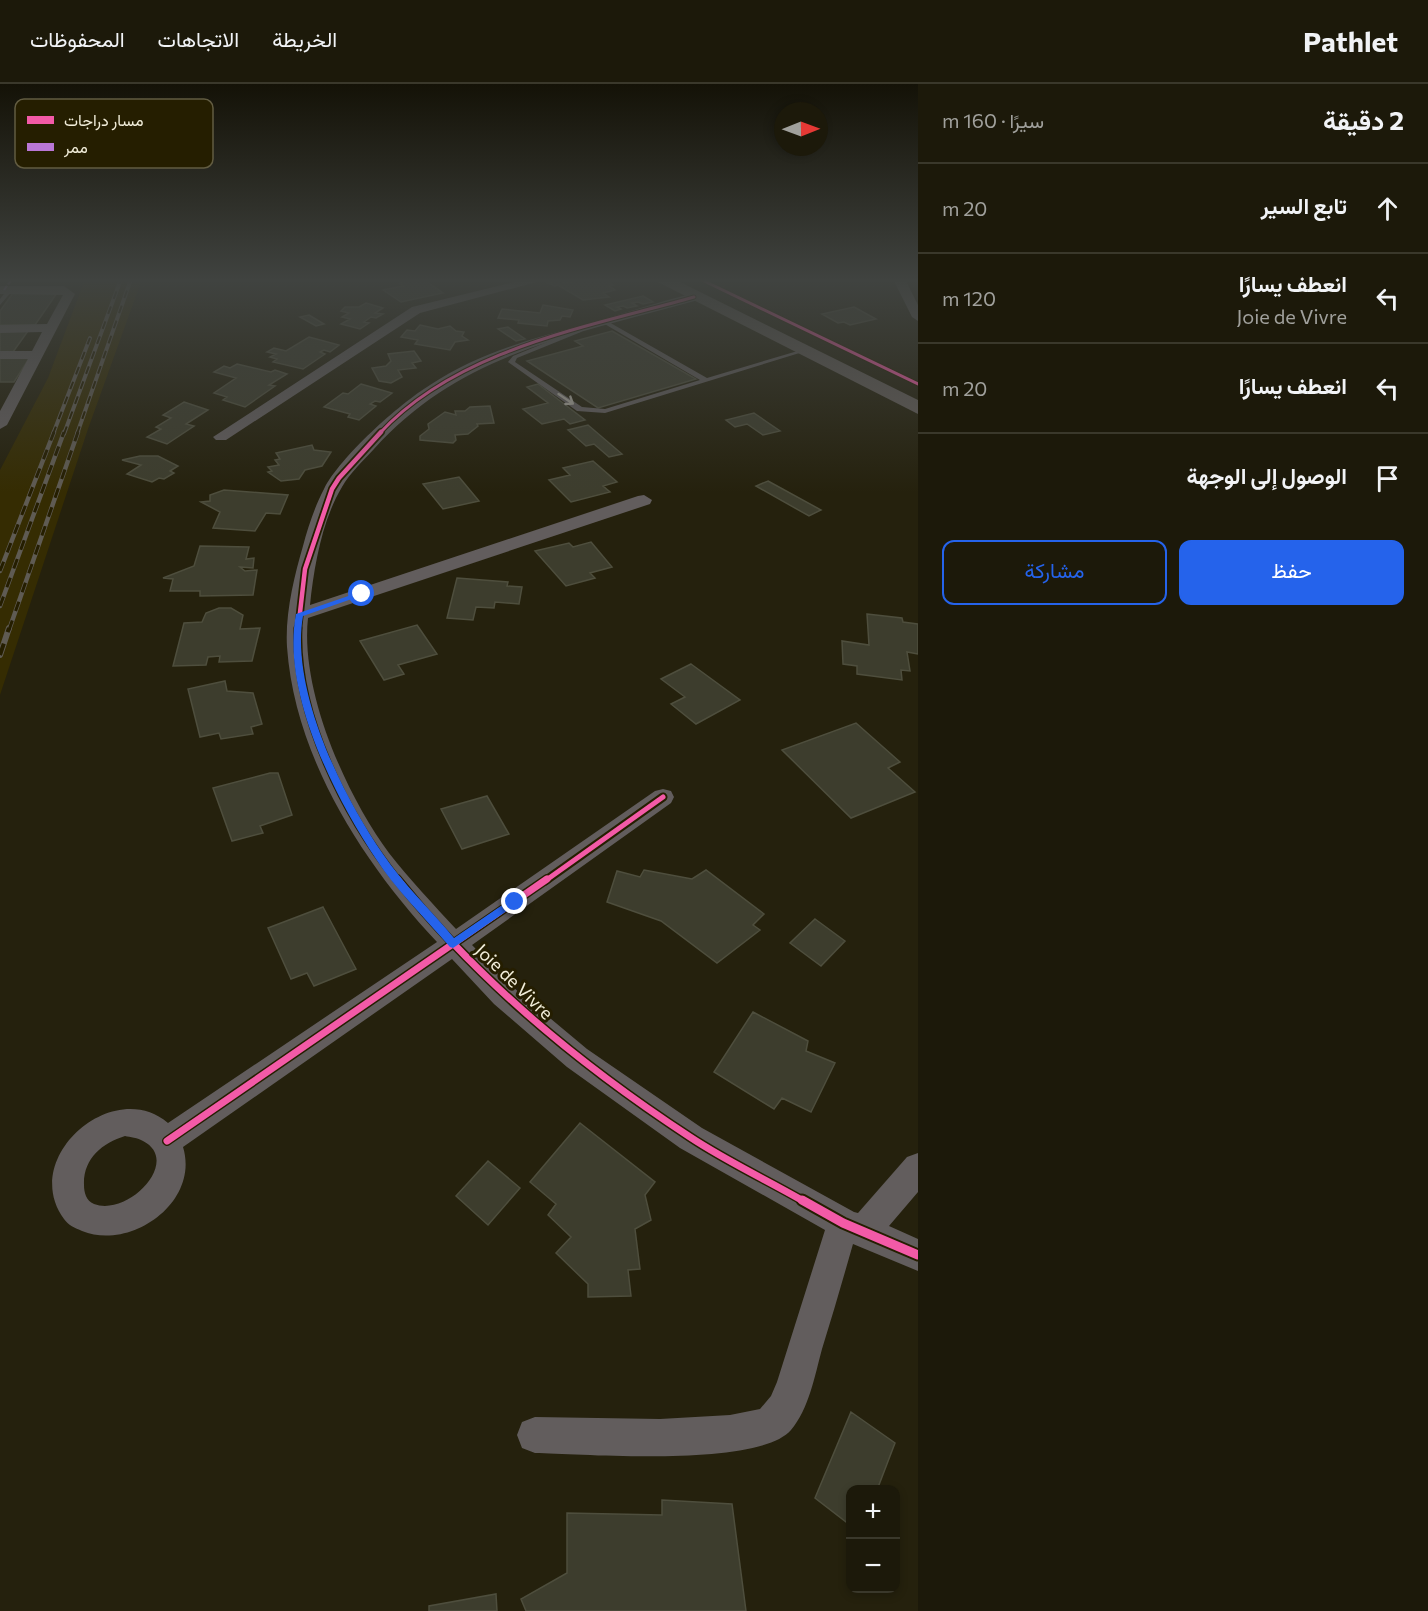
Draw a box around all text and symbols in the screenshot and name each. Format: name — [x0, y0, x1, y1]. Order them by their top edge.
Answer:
text: Pathlet — [1303, 24, 1398, 58]
text: المحفوظات — [30, 26, 125, 51]
text: الاتجاهات — [158, 26, 239, 51]
text: الخريطة — [272, 26, 337, 51]
legend — [15, 99, 213, 168]
north arrow — [774, 102, 828, 156]
text: 2 دقيقة — [1323, 104, 1404, 135]
text: سيرًا · 160 m — [942, 108, 1044, 132]
text: مسار دراجات — [64, 110, 143, 131]
text: ممر — [63, 137, 88, 158]
text: تابع السير — [1261, 192, 1347, 219]
icon: ahead — [1371, 192, 1404, 225]
text: 20 m — [942, 196, 987, 220]
text: انعطف يسارًا — [1239, 270, 1347, 297]
icon: left — [1371, 282, 1404, 315]
text: 120 m — [942, 286, 996, 310]
text: Joie de Vivre — [1236, 304, 1347, 328]
text: انعطف يسارًا — [1239, 372, 1347, 399]
icon: left — [1371, 372, 1404, 405]
text: 20 m — [942, 376, 987, 400]
one-way arrow — [557, 393, 573, 405]
text: الوصول إلى الوجهة — [1187, 462, 1347, 489]
icon: arrive — [1371, 462, 1404, 495]
button: مشاركة — [942, 540, 1167, 605]
button: حفظ — [1179, 540, 1404, 605]
route start — [348, 580, 374, 606]
route end — [501, 888, 527, 914]
street label: Joie de Vivre — [471, 939, 558, 1024]
map controls — [846, 1485, 900, 1593]
button: + — [846, 1485, 900, 1539]
button: − — [846, 1539, 900, 1593]

